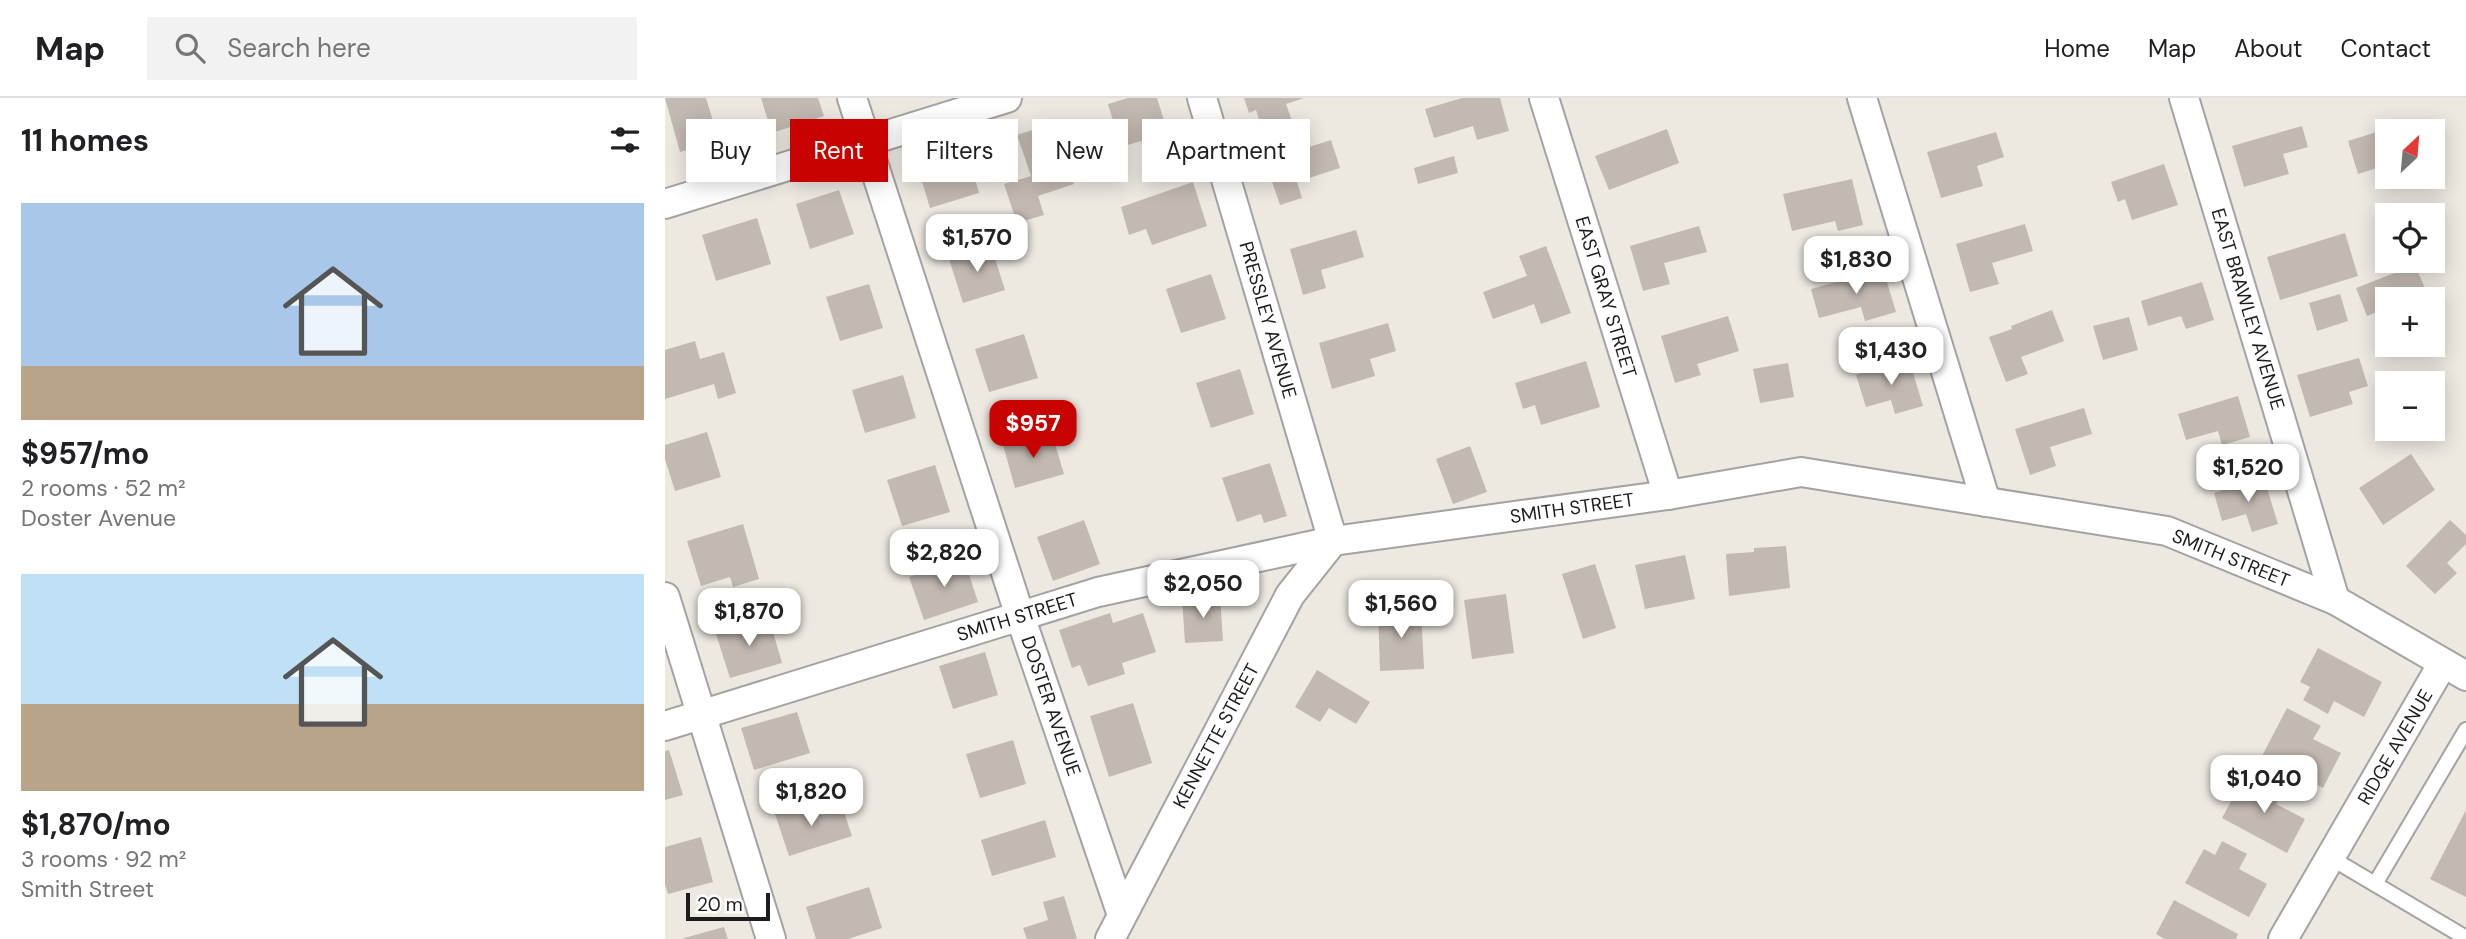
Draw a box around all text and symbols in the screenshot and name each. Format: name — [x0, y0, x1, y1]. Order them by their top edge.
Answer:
search box — [147, 17, 637, 80]
text: Map — [35, 27, 105, 70]
icon: search — [171, 29, 209, 67]
text: Search here — [227, 31, 371, 65]
text: Home — [2044, 33, 2110, 64]
text: Map — [2148, 33, 2196, 64]
text: About — [2234, 33, 2303, 64]
text: Contact — [2341, 33, 2431, 64]
chip: Buy — [686, 119, 776, 182]
chip: Rent — [790, 119, 888, 182]
chip: Filters — [902, 119, 1018, 182]
chip: New — [1032, 119, 1128, 182]
chip: Apartment — [1142, 119, 1310, 182]
north arrow — [2375, 119, 2445, 189]
map controls — [2375, 119, 2445, 441]
text: 11 homes — [21, 121, 149, 160]
icon: filters — [606, 121, 644, 159]
button: locate — [2375, 203, 2445, 273]
street label: EAST BRAWLEY AVENUE — [2205, 205, 2291, 413]
street label: EAST GRAY STREET — [1570, 213, 1643, 381]
pin: $1,570 — [920, 214, 1034, 274]
text: $1,570 — [942, 222, 1012, 252]
pin: $1,830 — [1799, 236, 1913, 296]
street label: PRESSLEY AVENUE — [1234, 238, 1302, 402]
text: $1,830 — [1820, 244, 1892, 274]
icon: home — [270, 248, 396, 374]
button: + — [2375, 287, 2445, 357]
pin: $1,430 — [1834, 328, 1948, 387]
text: $1,430 — [1855, 335, 1927, 365]
button: − — [2375, 371, 2445, 441]
pin: $957 — [992, 400, 1074, 460]
text: $957 — [1006, 408, 1061, 438]
text: $957/mo — [21, 434, 149, 473]
pin: $1,520 — [2191, 444, 2305, 504]
text: $1,520 — [2212, 452, 2284, 482]
text: 2 rooms · 52 m² — [21, 473, 186, 503]
street label: SMITH STREET — [1508, 487, 1636, 529]
text: Doster Avenue — [21, 503, 176, 533]
street label: SMITH STREET — [2168, 523, 2294, 593]
pin: $2,820 — [887, 530, 1001, 589]
text: $2,820 — [906, 537, 982, 567]
pin: $2,050 — [1146, 560, 1260, 620]
text: $2,050 — [1163, 568, 1243, 598]
pin: $1,560 — [1344, 580, 1458, 640]
street label: SMITH STREET — [954, 587, 1081, 647]
pin: $1,870 — [692, 588, 806, 648]
text: $1,560 — [1364, 588, 1438, 618]
text: $1,870 — [714, 596, 784, 626]
icon: home — [270, 619, 396, 745]
street label: DOSTER AVENUE — [1015, 633, 1087, 779]
street label: KENNETTE STREET — [1167, 659, 1265, 813]
street label: RIDGE AVENUE — [2352, 685, 2438, 809]
pin: $1,040 — [2207, 756, 2321, 815]
text: $1,040 — [2226, 763, 2302, 793]
pin: $1,820 — [754, 768, 868, 828]
text: $1,820 — [775, 776, 847, 806]
text: $1,870/mo — [21, 805, 171, 844]
text: 3 rooms · 92 m² — [21, 844, 186, 874]
text: Smith Street — [21, 874, 154, 904]
scale bar — [686, 890, 770, 922]
text: 20 m — [697, 892, 743, 917]

